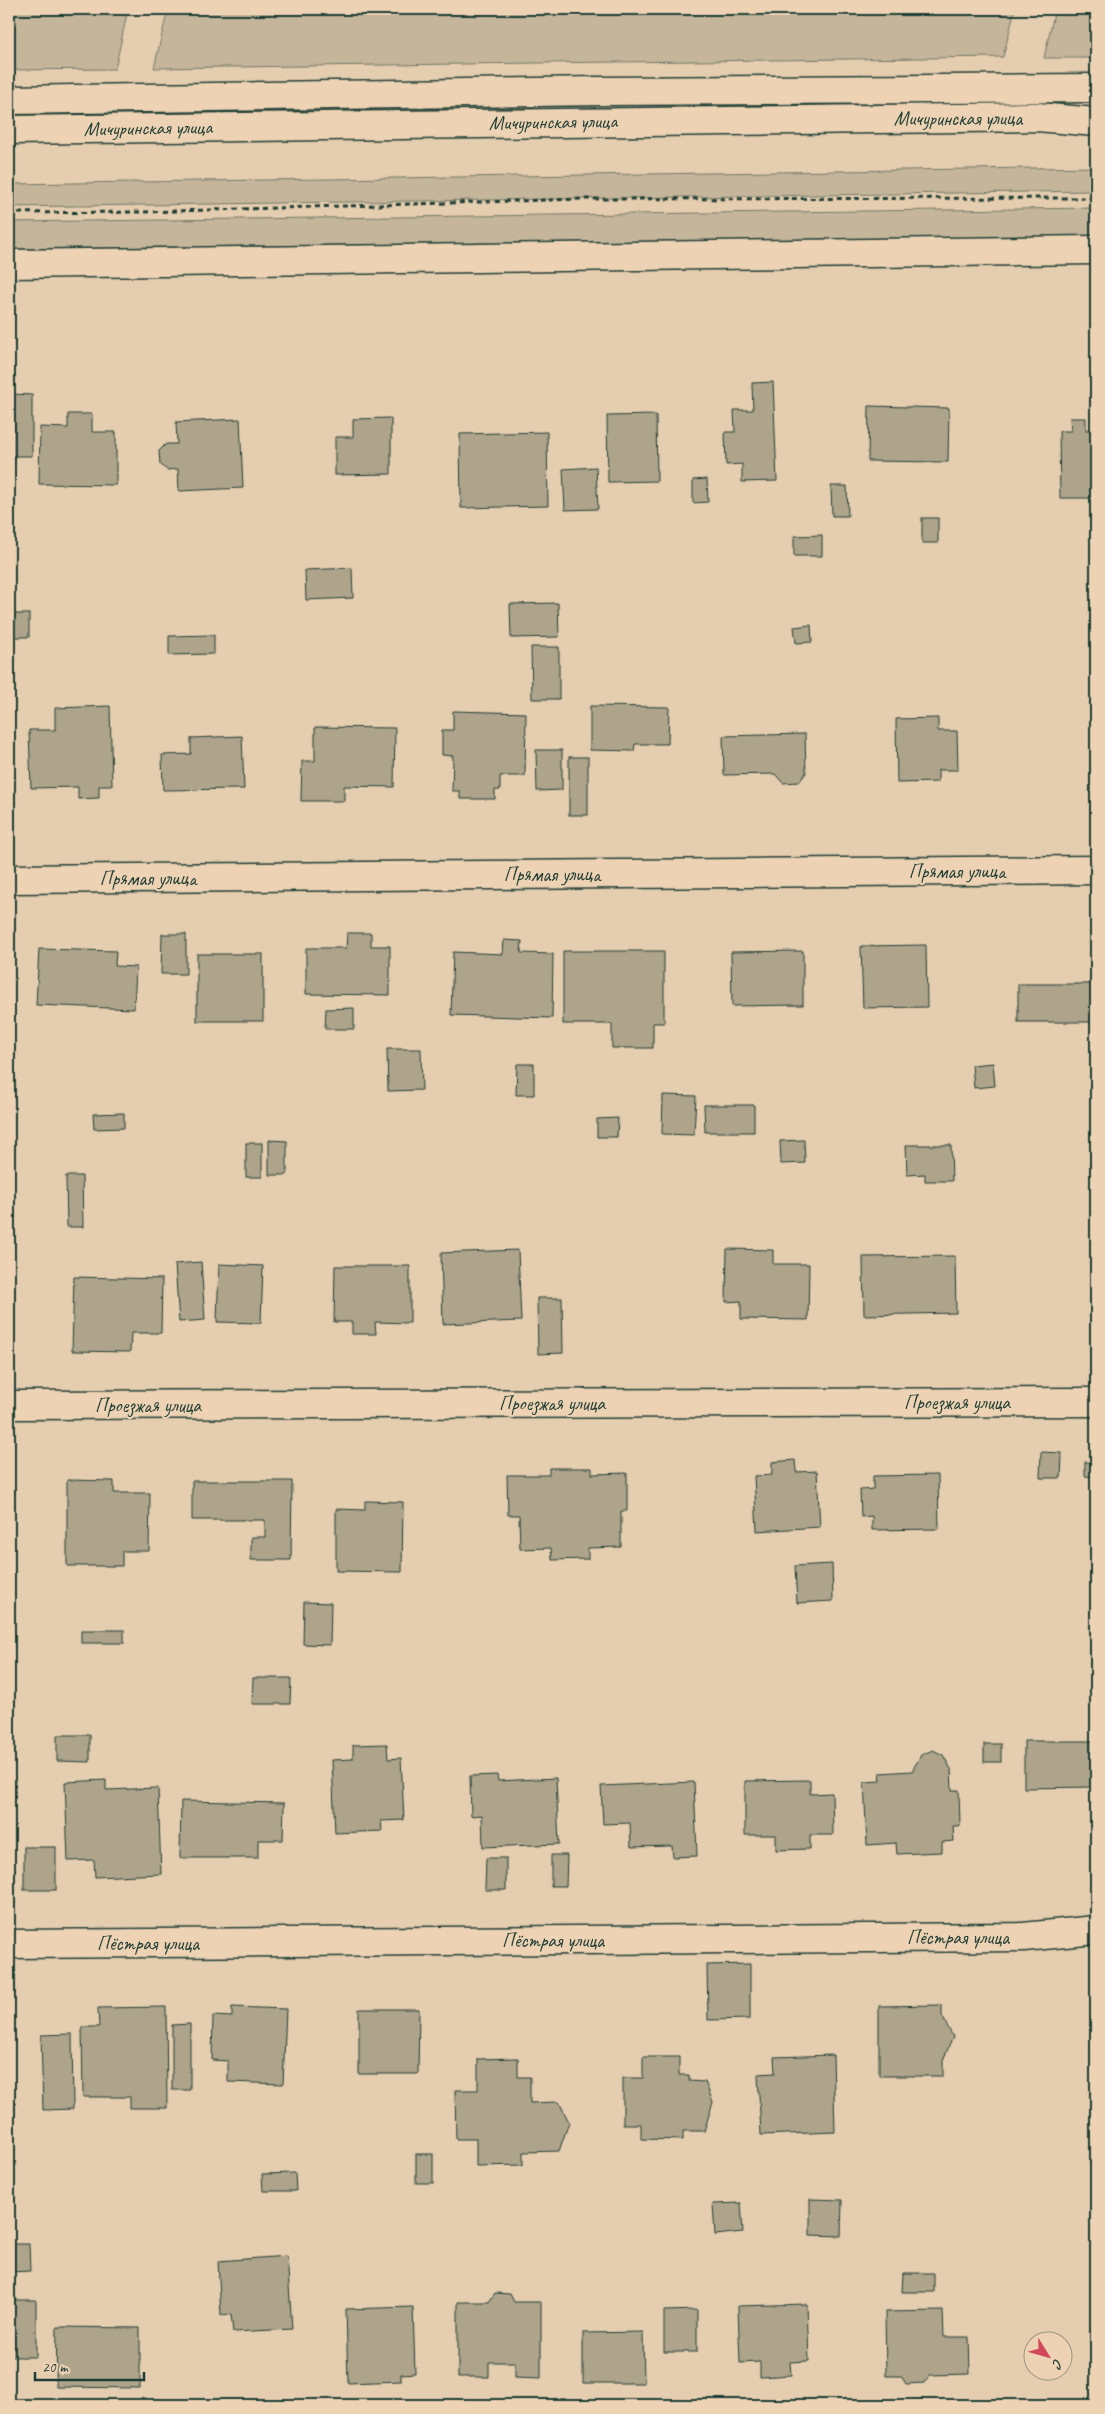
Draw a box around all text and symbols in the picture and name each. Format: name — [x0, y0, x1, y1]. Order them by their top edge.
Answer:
street label: Мичуринская улица — [894, 106, 1024, 131]
street label: Мичуринская улица — [489, 108, 619, 136]
street label: Мичуринская улица — [84, 114, 214, 142]
street label: Прямая улица — [909, 859, 1007, 884]
street label: Прямая улица — [504, 862, 602, 887]
street label: Прямая улица — [100, 866, 198, 891]
street label: Проезжая улица — [904, 1390, 1011, 1415]
street label: Проезжая улица — [499, 1391, 606, 1416]
street label: Проезжая улица — [95, 1393, 202, 1418]
street label: Пёстрая улица — [907, 1925, 1011, 1950]
street label: Пёстрая улица — [502, 1928, 606, 1953]
street label: Пёстрая улица — [97, 1931, 201, 1956]
north arrow — [1022, 2332, 1072, 2382]
scale bar — [35, 2349, 144, 2381]
text: С — [1048, 2356, 1067, 2373]
text: 20 m — [42, 2358, 69, 2377]

